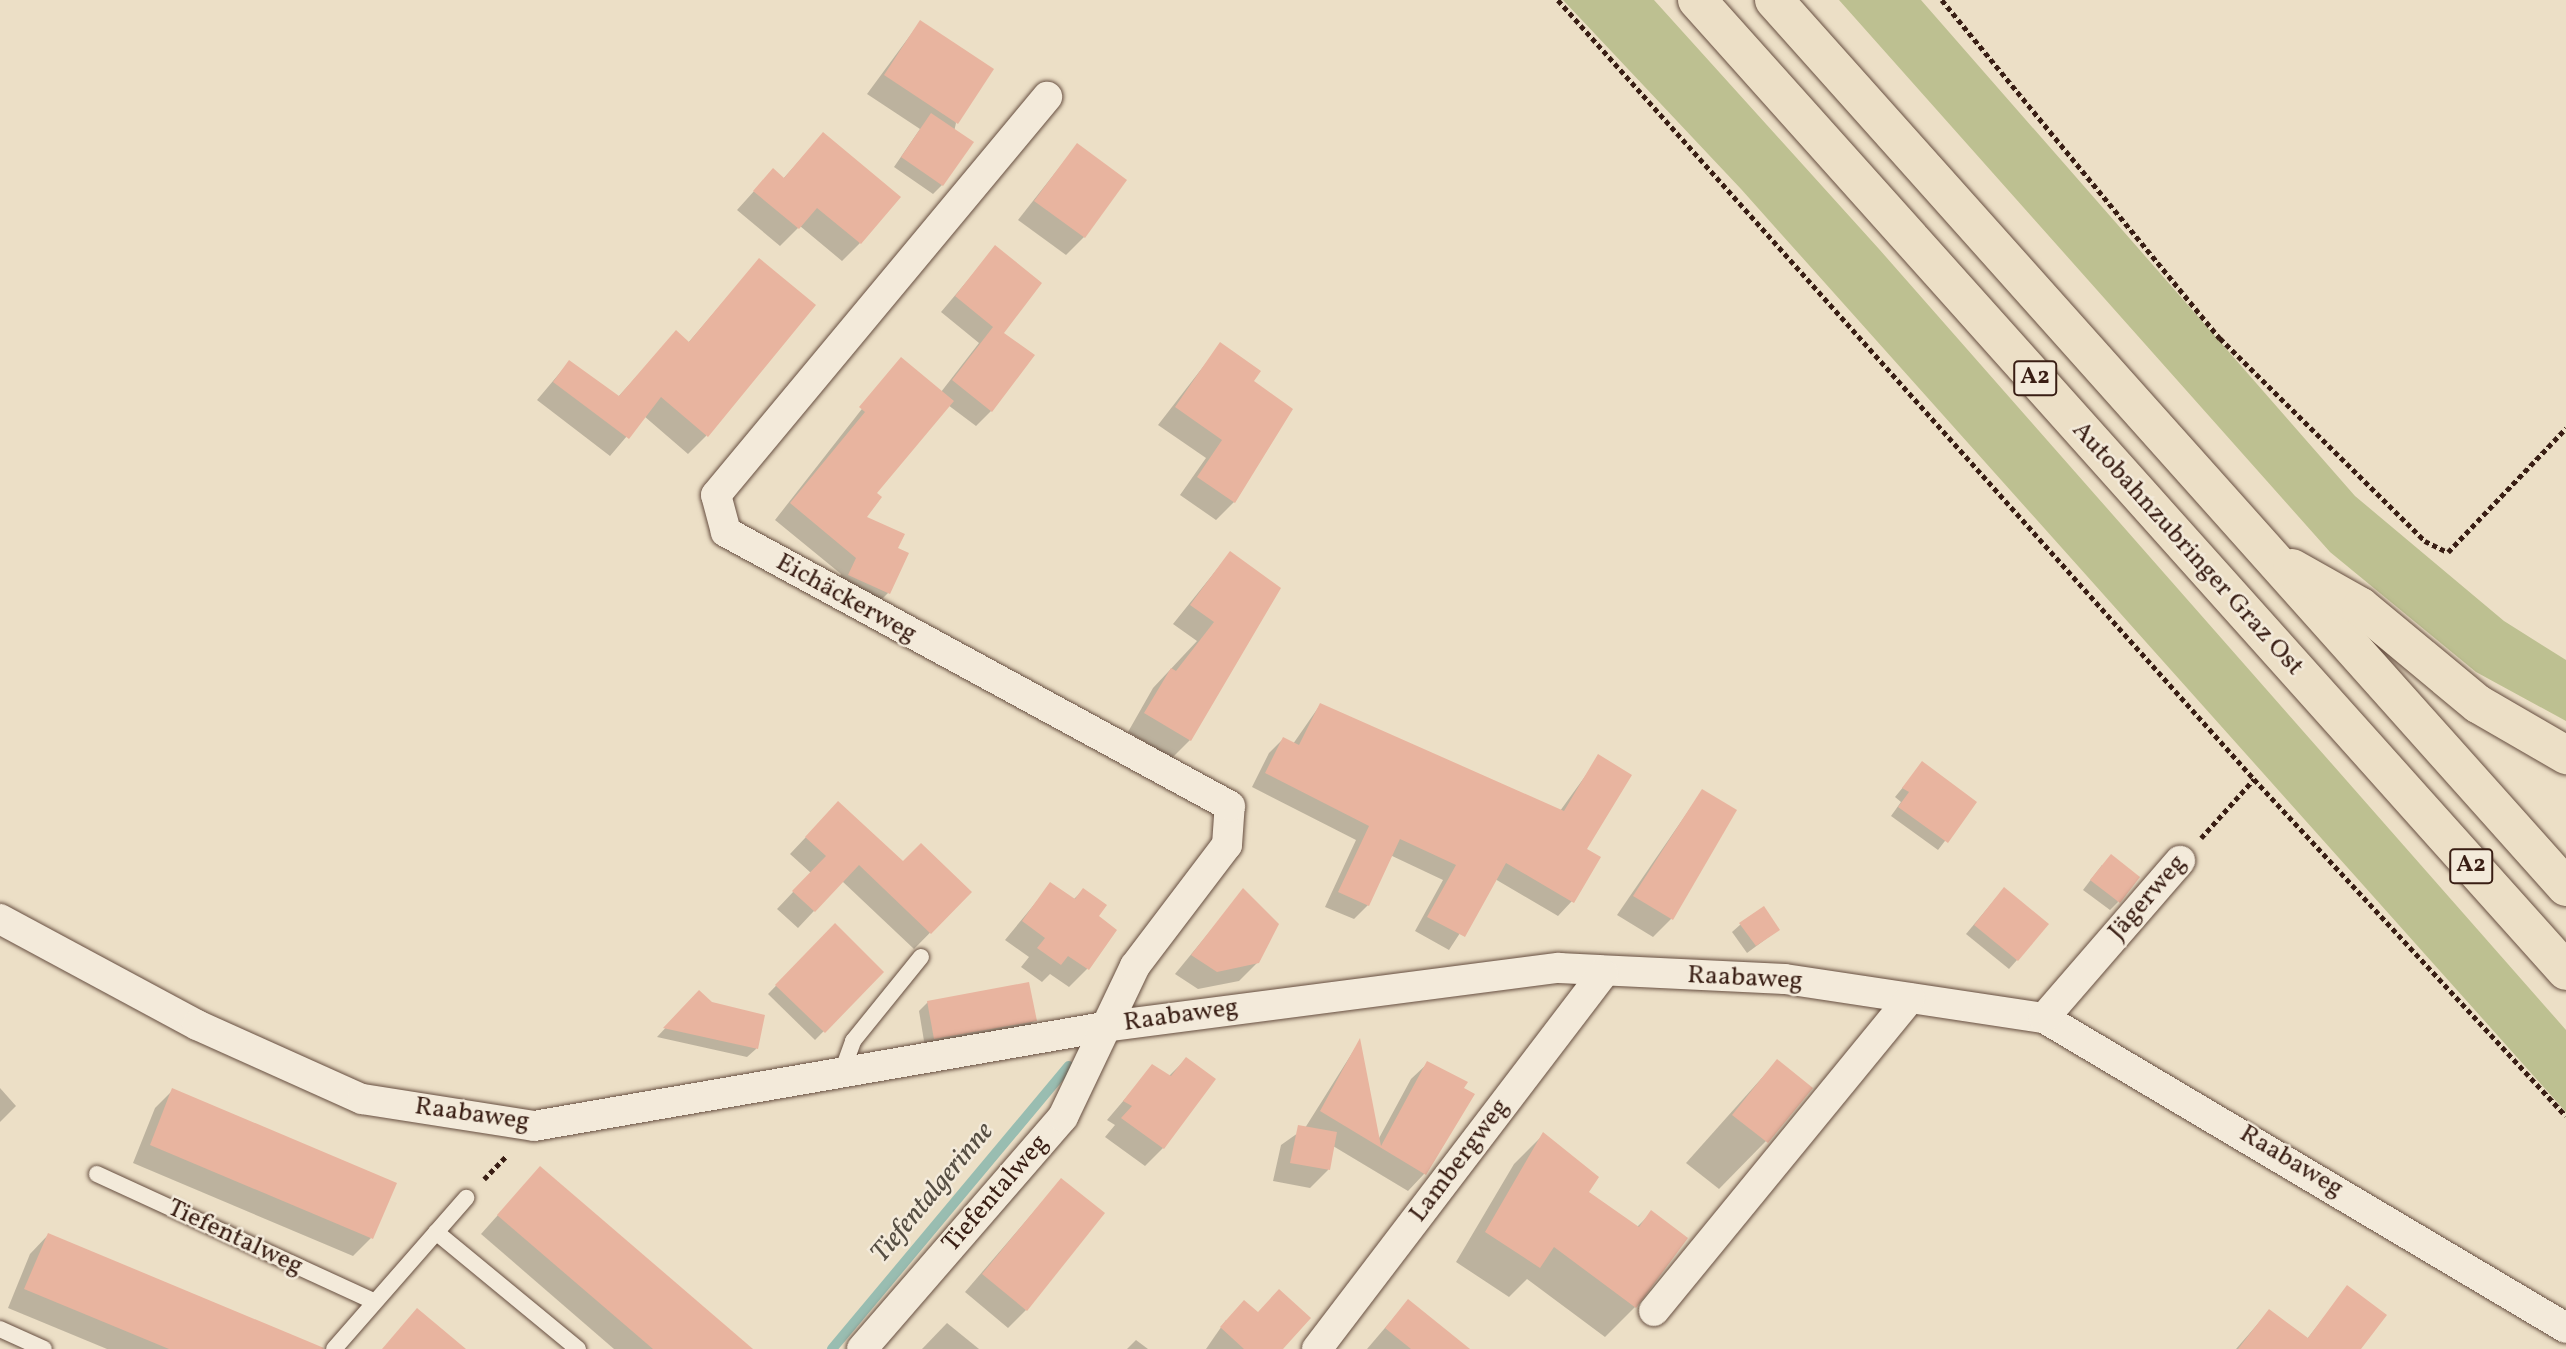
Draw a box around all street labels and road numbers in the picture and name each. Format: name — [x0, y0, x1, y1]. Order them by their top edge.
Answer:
road number: A2 — [2012, 358, 2058, 398]
street label: Autobahnzubringer Graz Ost — [2065, 415, 2309, 683]
street label: Eichäckerweg — [770, 547, 922, 651]
road number: A2 — [2448, 846, 2494, 886]
street label: Jägerweg — [2102, 849, 2194, 947]
street label: Raabaweg — [1686, 960, 1804, 998]
street label: Raabaweg — [1122, 993, 1240, 1039]
street label: Raabaweg — [413, 1092, 531, 1138]
street label: Lambergweg — [1403, 1093, 1517, 1229]
street label: Raabaweg — [2233, 1119, 2349, 1205]
street label: Tiefentalweg — [936, 1129, 1056, 1259]
street label: Tiefentalweg — [162, 1193, 308, 1283]

